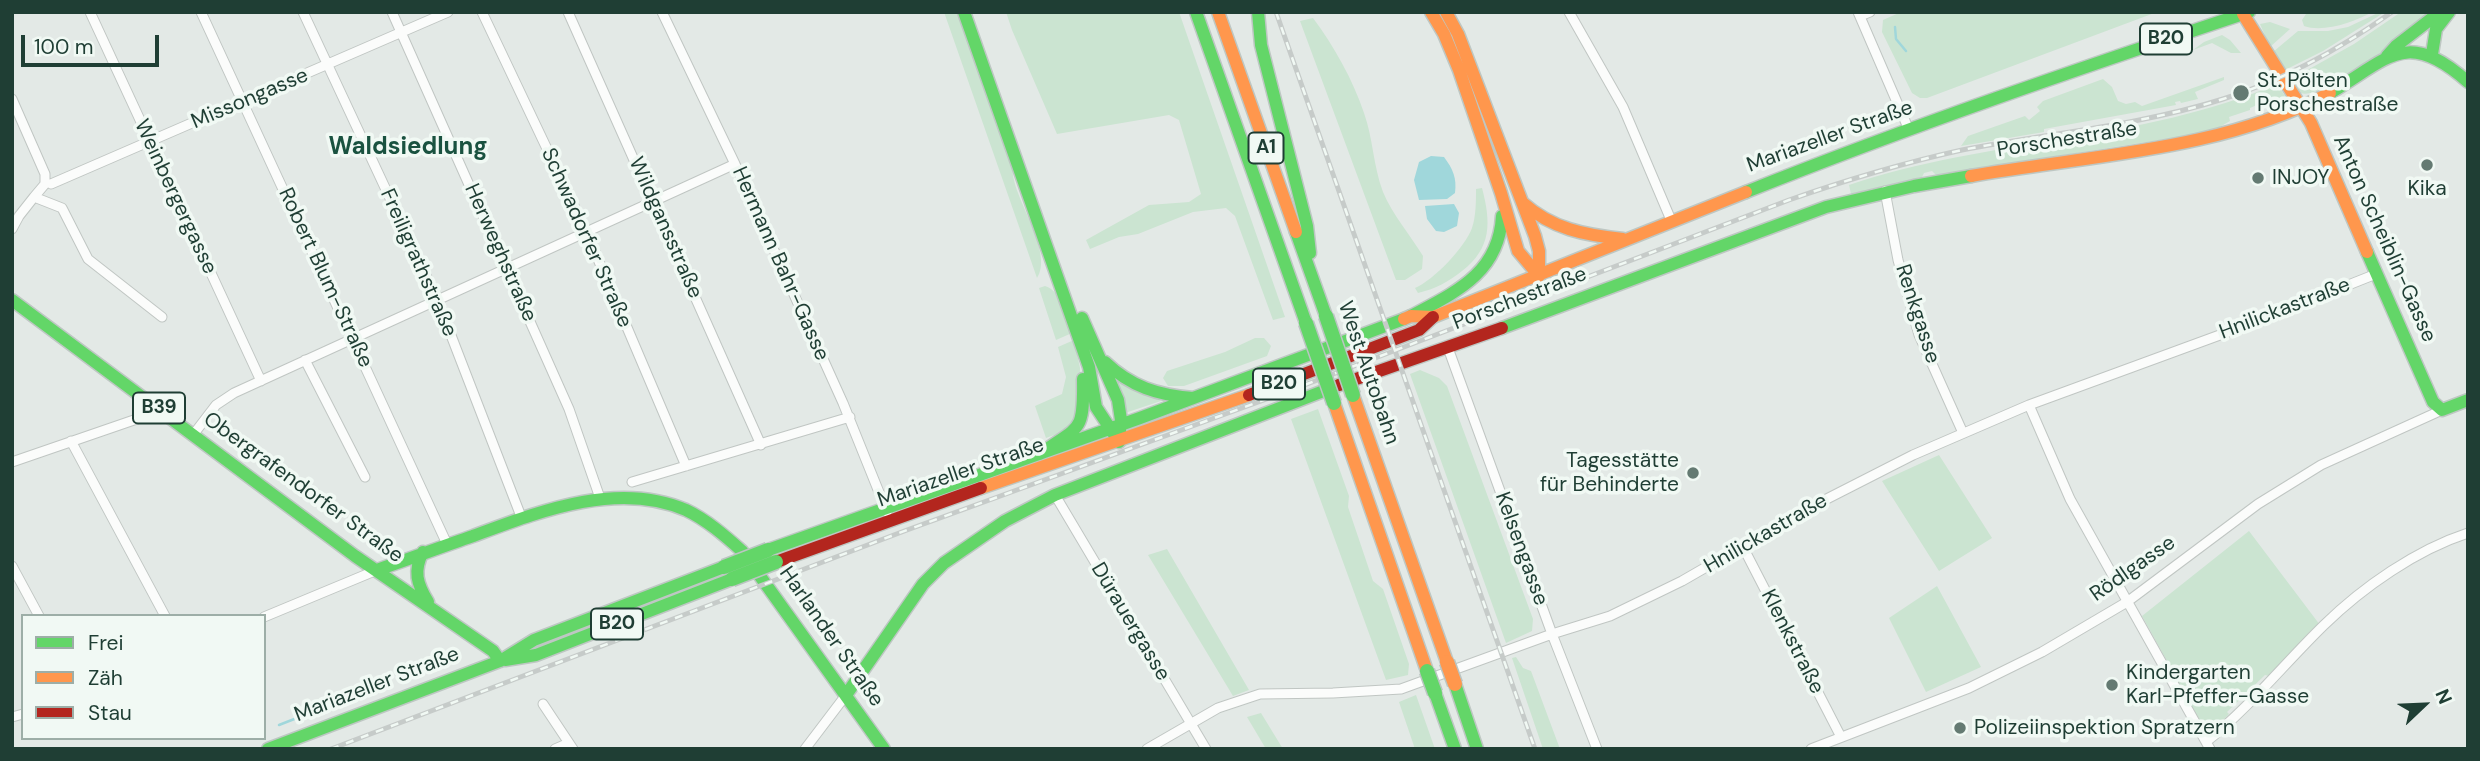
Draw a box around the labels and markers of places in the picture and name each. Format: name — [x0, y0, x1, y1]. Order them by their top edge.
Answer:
place label: St. Pölten Porschestraße — [2257, 68, 2398, 118]
marker: St. Pölten Porschestraße — [2231, 83, 2251, 103]
marker: Kika — [2419, 157, 2435, 173]
place label: INJOY — [2272, 165, 2329, 191]
marker: INJOY — [2250, 170, 2266, 186]
place label: Kika — [2407, 176, 2447, 202]
place label: Tagesstätte für Behinderte — [1540, 448, 1679, 498]
marker: Tagesstätte für Behinderte — [1685, 465, 1701, 481]
place label: Kindergarten Karl-Pfeffer-Gasse — [2126, 660, 2309, 710]
marker: Kindergarten Karl-Pfeffer-Gasse — [2104, 677, 2120, 693]
place label: Polizeiinspektion Spratzern — [1974, 715, 2235, 741]
marker: Polizeiinspektion Spratzern — [1952, 720, 1968, 736]

